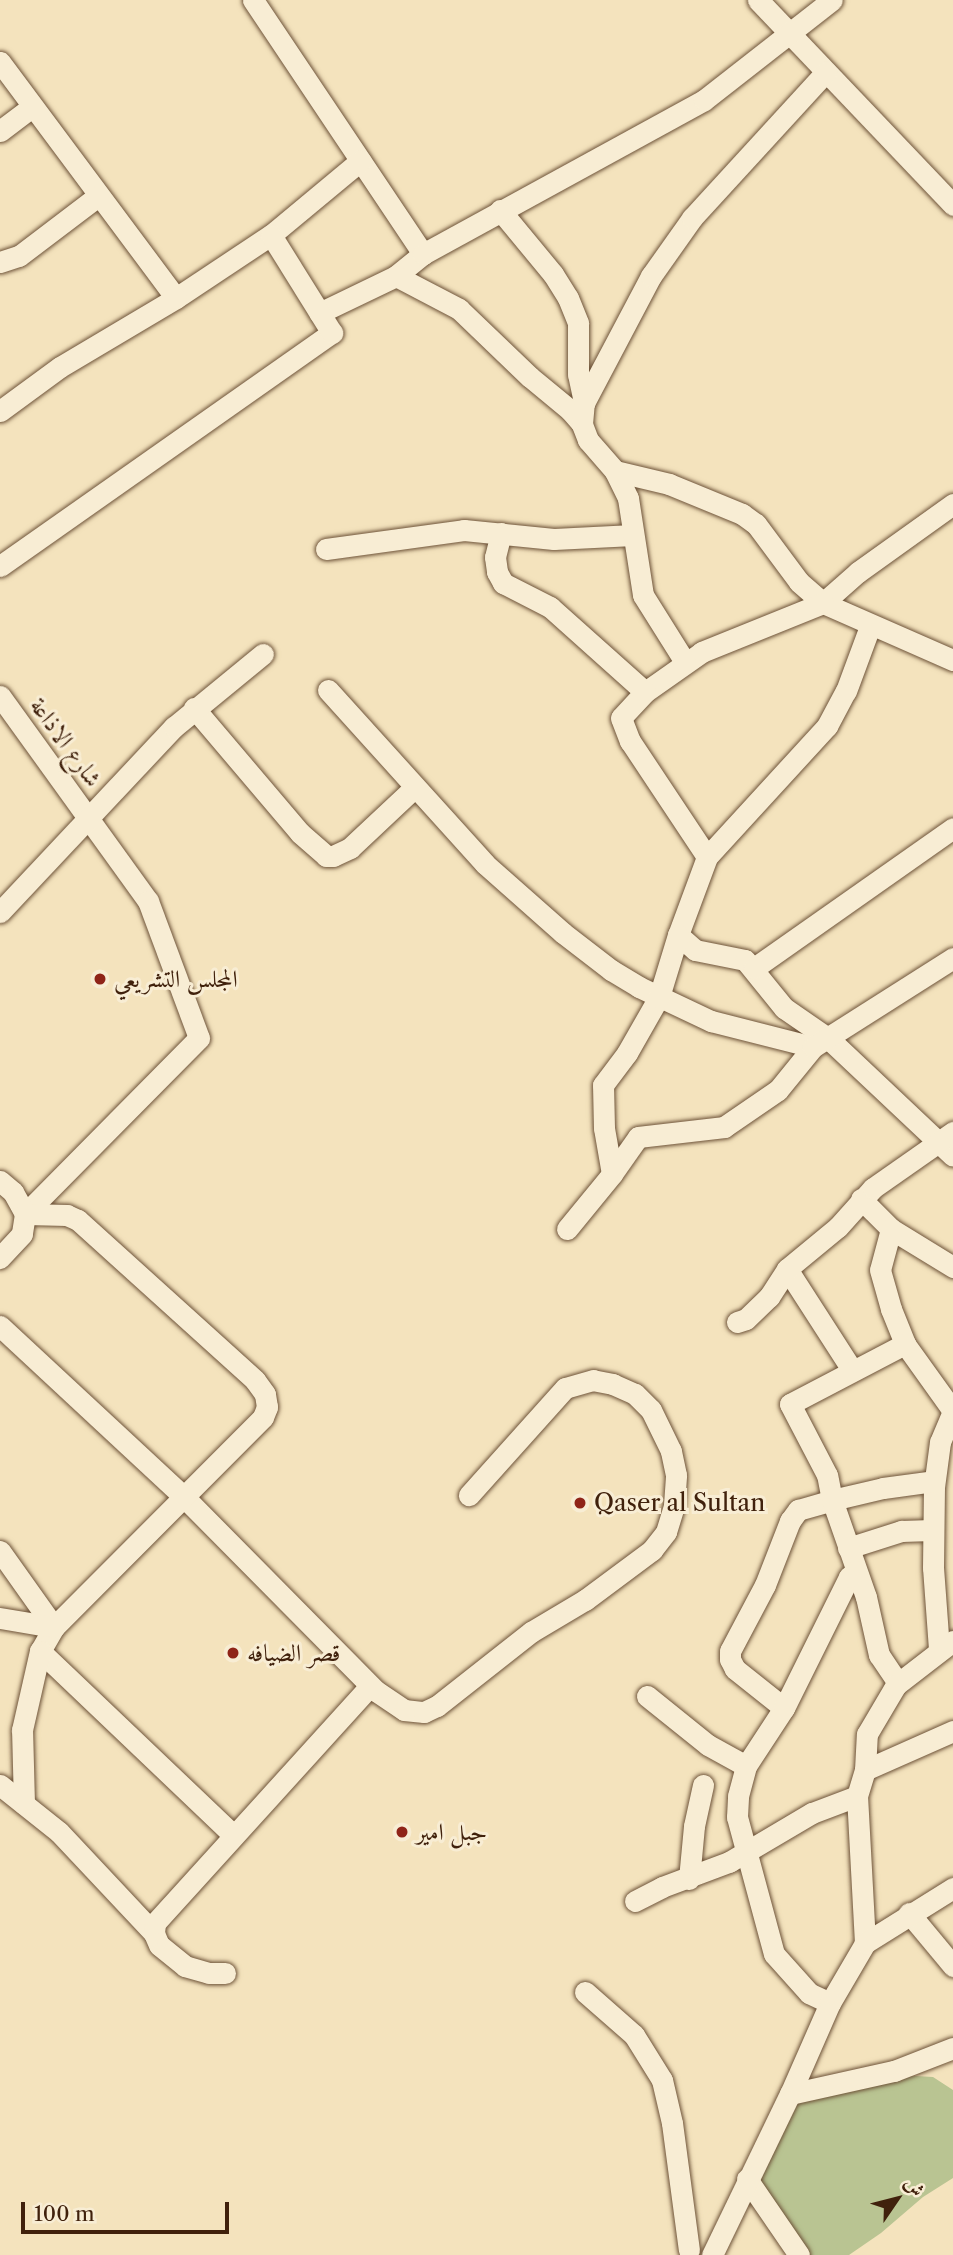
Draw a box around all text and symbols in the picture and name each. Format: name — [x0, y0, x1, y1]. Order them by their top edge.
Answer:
street label: شارع الاذاعة — [24, 692, 108, 792]
place label: المجلس التشريعي — [114, 965, 238, 993]
marker: المجلس التشريعي — [92, 971, 108, 987]
place label: Qaser al Sultan — [594, 1489, 766, 1517]
marker: Qaser al Sultan — [572, 1495, 588, 1511]
place label: قصر الضيافه — [247, 1639, 340, 1667]
marker: قصر الضيافه — [225, 1645, 241, 1661]
place label: جبل امير — [416, 1818, 487, 1846]
marker: جبل امير — [394, 1824, 410, 1840]
north arrow — [862, 2164, 932, 2234]
text: ش — [900, 2172, 929, 2201]
scale bar — [24, 2188, 233, 2232]
text: 100 m — [34, 2201, 95, 2226]

